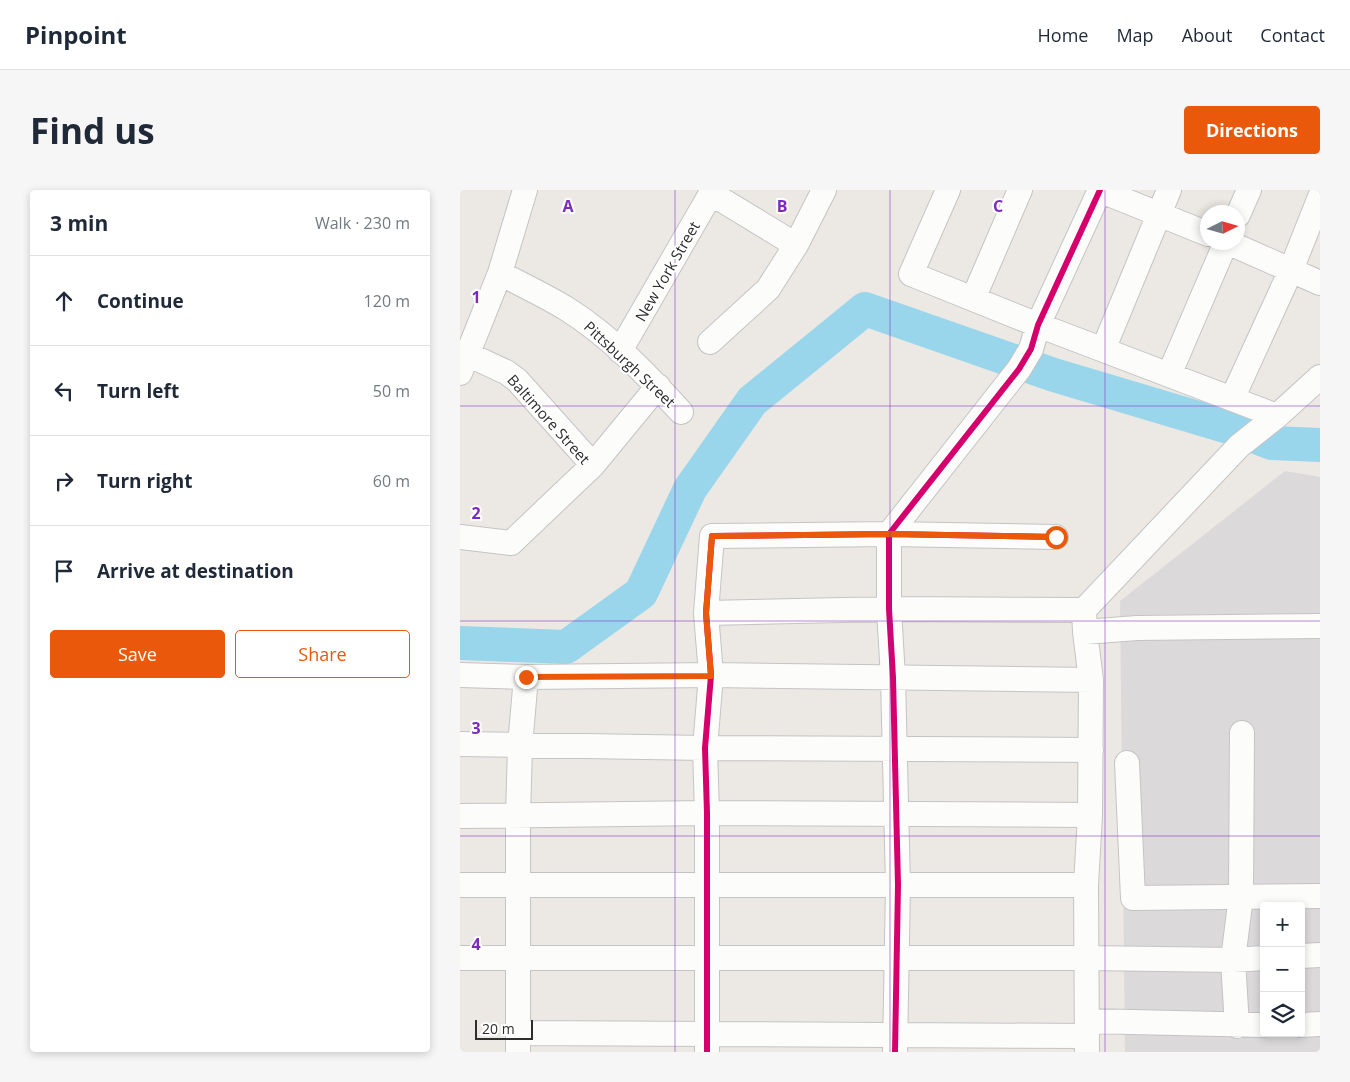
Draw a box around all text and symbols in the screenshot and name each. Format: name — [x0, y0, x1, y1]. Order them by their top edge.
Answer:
text: Pinpoint — [25, 18, 127, 51]
text: Home — [1038, 23, 1088, 47]
text: Map — [1116, 23, 1154, 47]
text: About — [1182, 23, 1232, 47]
text: Contact — [1260, 23, 1325, 47]
button: Directions — [1184, 106, 1320, 154]
text: Find us — [30, 107, 155, 154]
text: A — [562, 195, 574, 217]
text: B — [777, 195, 787, 217]
text: C — [993, 195, 1003, 217]
north arrow — [1200, 205, 1245, 250]
text: 3 min — [50, 209, 108, 237]
text: Walk · 230 m — [315, 212, 410, 234]
street label: New York Street — [630, 217, 704, 325]
text: 1 — [471, 286, 481, 308]
icon: ahead — [50, 287, 78, 315]
text: Continue — [97, 288, 184, 314]
text: 120 m — [364, 290, 410, 312]
street label: Pittsburgh Street — [580, 316, 680, 412]
street label: Baltimore Street — [503, 370, 595, 468]
icon: left — [50, 377, 78, 405]
text: Turn left — [97, 378, 179, 404]
text: 50 m — [373, 380, 410, 402]
icon: right — [50, 467, 78, 495]
text: Turn right — [97, 468, 192, 494]
text: 60 m — [373, 470, 410, 492]
text: 2 — [471, 502, 481, 524]
route start — [1045, 526, 1068, 549]
icon: arrive — [50, 557, 78, 585]
text: Arrive at destination — [97, 558, 294, 584]
button: Save — [50, 630, 225, 678]
button: Share — [235, 630, 410, 678]
route end — [515, 666, 538, 689]
text: 3 — [471, 717, 481, 739]
map controls — [1260, 902, 1305, 1037]
button: + — [1260, 902, 1305, 947]
text: 4 — [471, 933, 481, 955]
button: − — [1260, 947, 1305, 992]
button: layers — [1260, 992, 1305, 1037]
scale bar — [475, 1017, 532, 1040]
text: 20 m — [482, 1019, 515, 1038]

